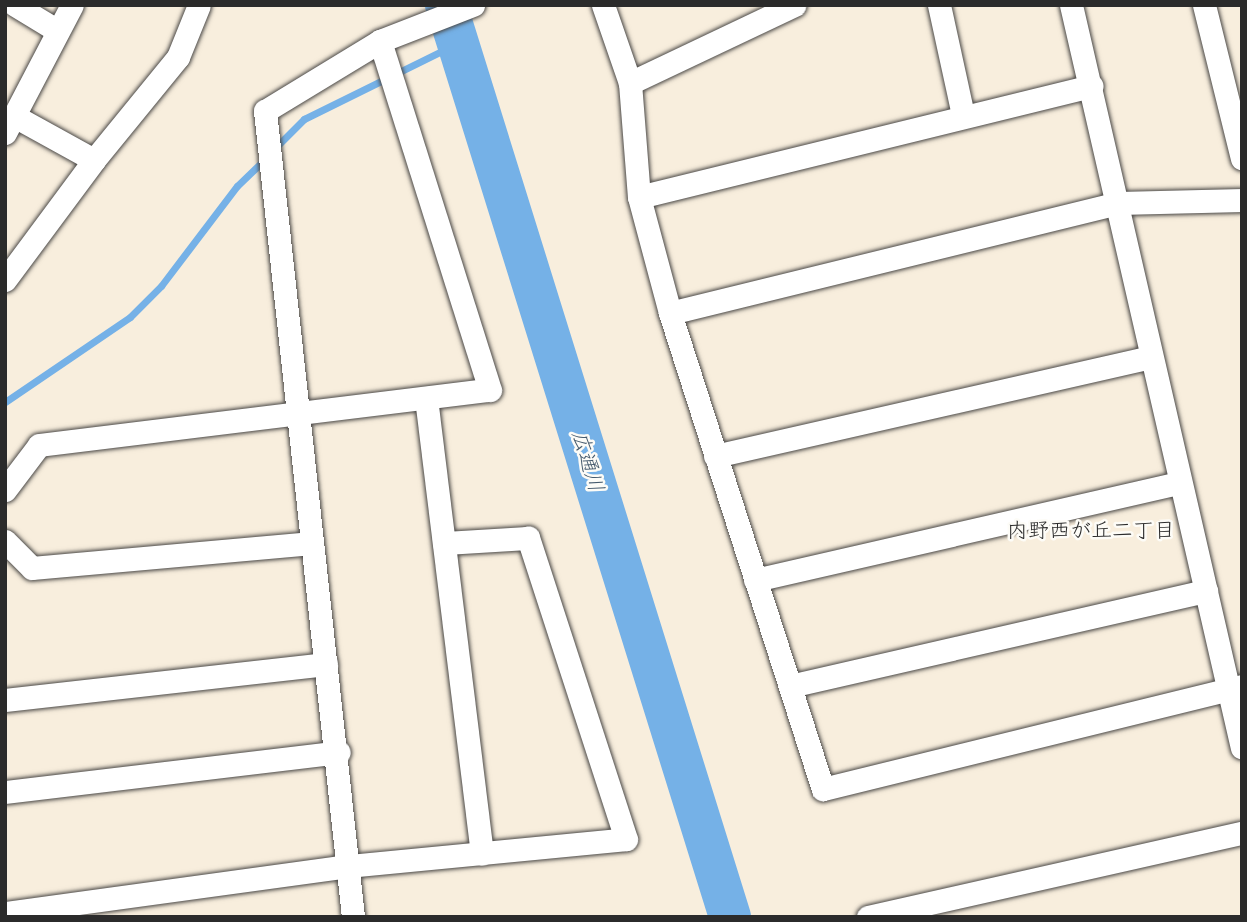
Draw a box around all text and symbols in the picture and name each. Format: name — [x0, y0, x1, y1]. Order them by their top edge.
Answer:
water label: 広通川 — [567, 427, 609, 495]
district label: 内野西が丘二丁目 — [1007, 517, 1175, 543]

